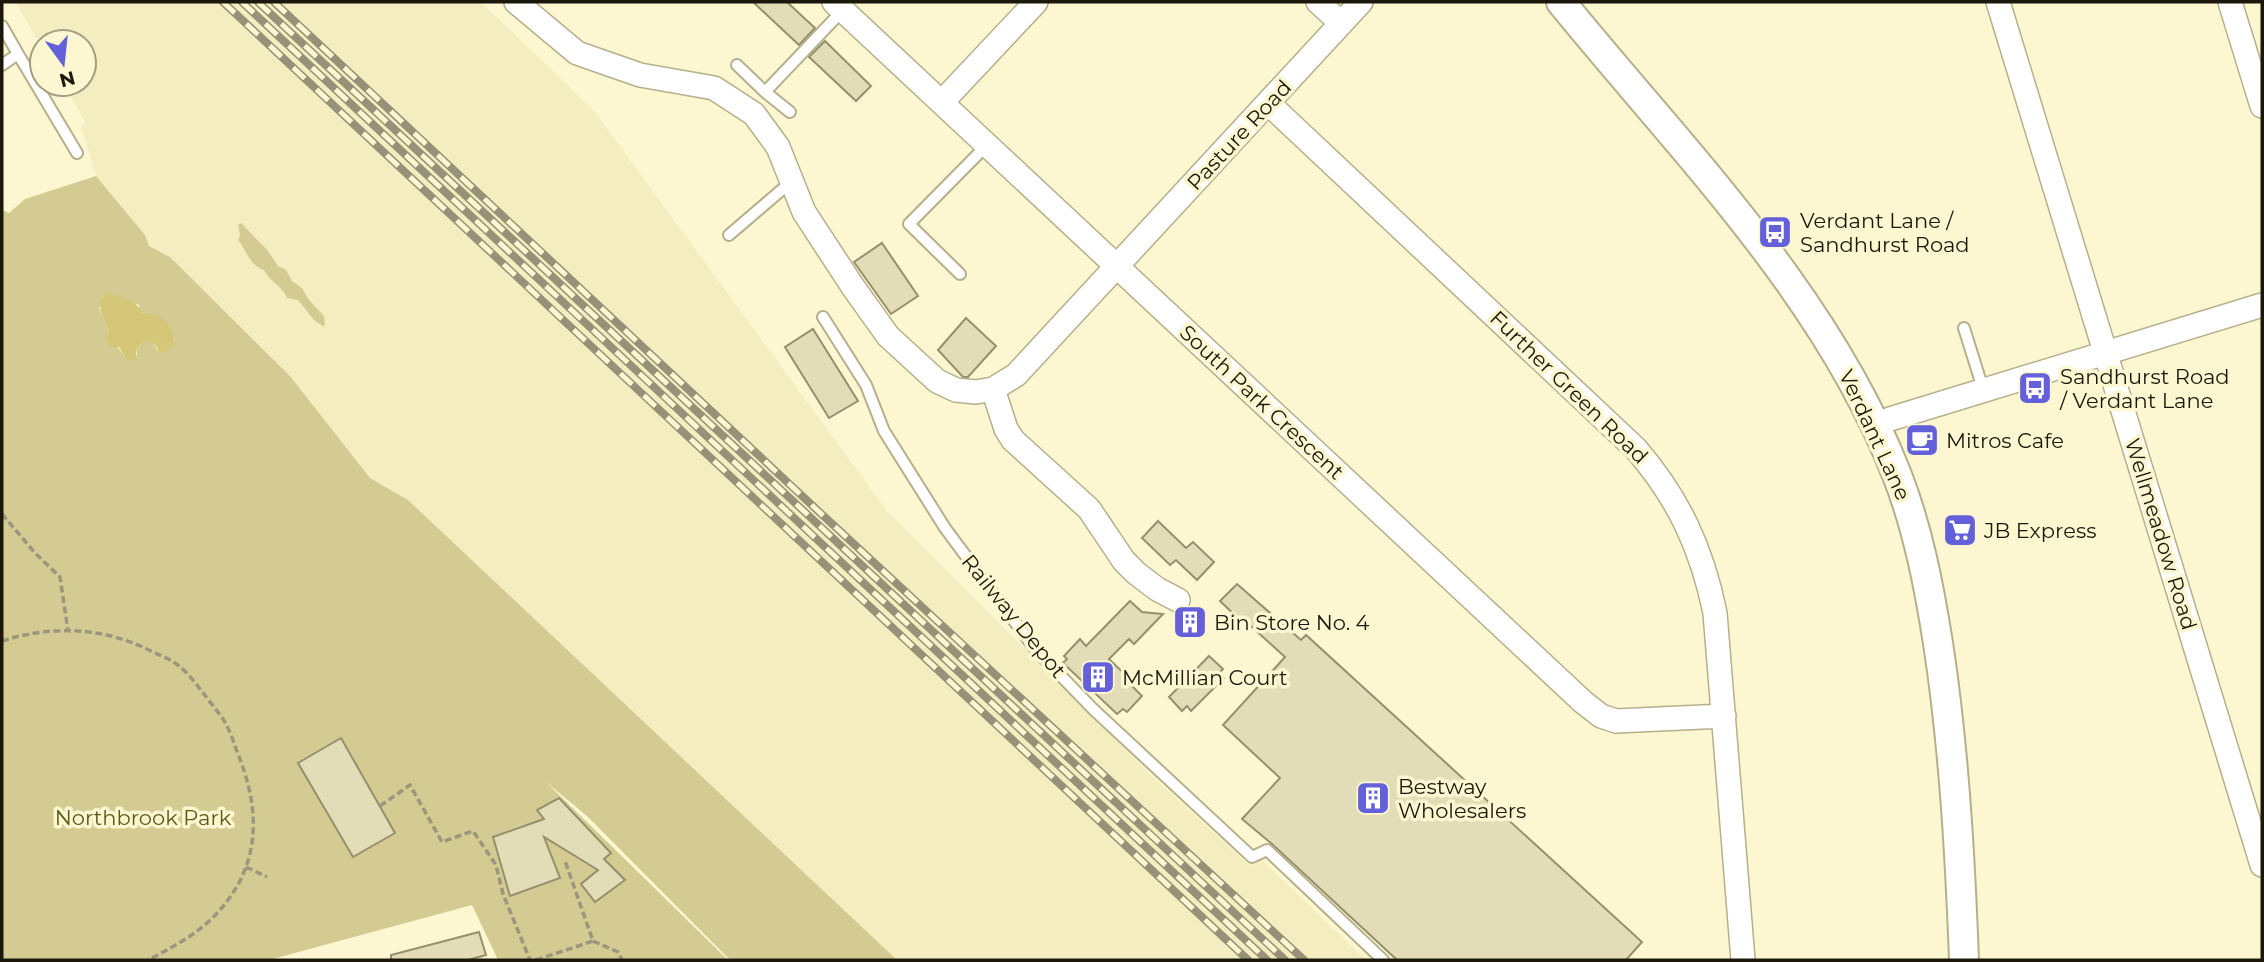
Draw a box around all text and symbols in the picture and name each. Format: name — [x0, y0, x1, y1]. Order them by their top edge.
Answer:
north arrow — [28, 28, 98, 98]
text: N — [57, 66, 78, 92]
street label: Pasture Road — [1182, 75, 1296, 195]
place label: Verdant Lane / Sandhurst Road — [1800, 208, 1970, 257]
bus stop icon: Verdant Lane / Sandhurst Road — [1756, 213, 1794, 251]
street label: Further Green Road — [1485, 305, 1653, 469]
street label: South Park Crescent — [1175, 320, 1349, 484]
place label: Sandhurst Road / Verdant Lane — [2059, 364, 2230, 413]
street label: Verdant Lane — [1834, 366, 1916, 504]
bus stop icon: Sandhurst Road / Verdant Lane — [2016, 369, 2054, 407]
cafe icon: Mitros Cafe — [1903, 421, 1941, 459]
place label: Mitros Cafe — [1946, 428, 2064, 453]
street label: Wellmeadow Road — [2120, 435, 2202, 633]
supermarket icon: JB Express — [1941, 511, 1979, 549]
place label: JB Express — [1983, 518, 2096, 543]
street label: Railway Depot — [957, 549, 1071, 683]
building icon: Bin Store No. 4 — [1171, 603, 1209, 641]
place label: Bin Store No. 4 — [1214, 610, 1370, 635]
building icon: McMillian Court — [1079, 658, 1117, 696]
place label: McMillian Court — [1122, 665, 1288, 690]
place label: Bestway Wholesalers — [1398, 774, 1526, 823]
building icon: Bestway Wholesalers — [1354, 779, 1392, 817]
park label: Northbrook Park — [55, 805, 232, 830]

